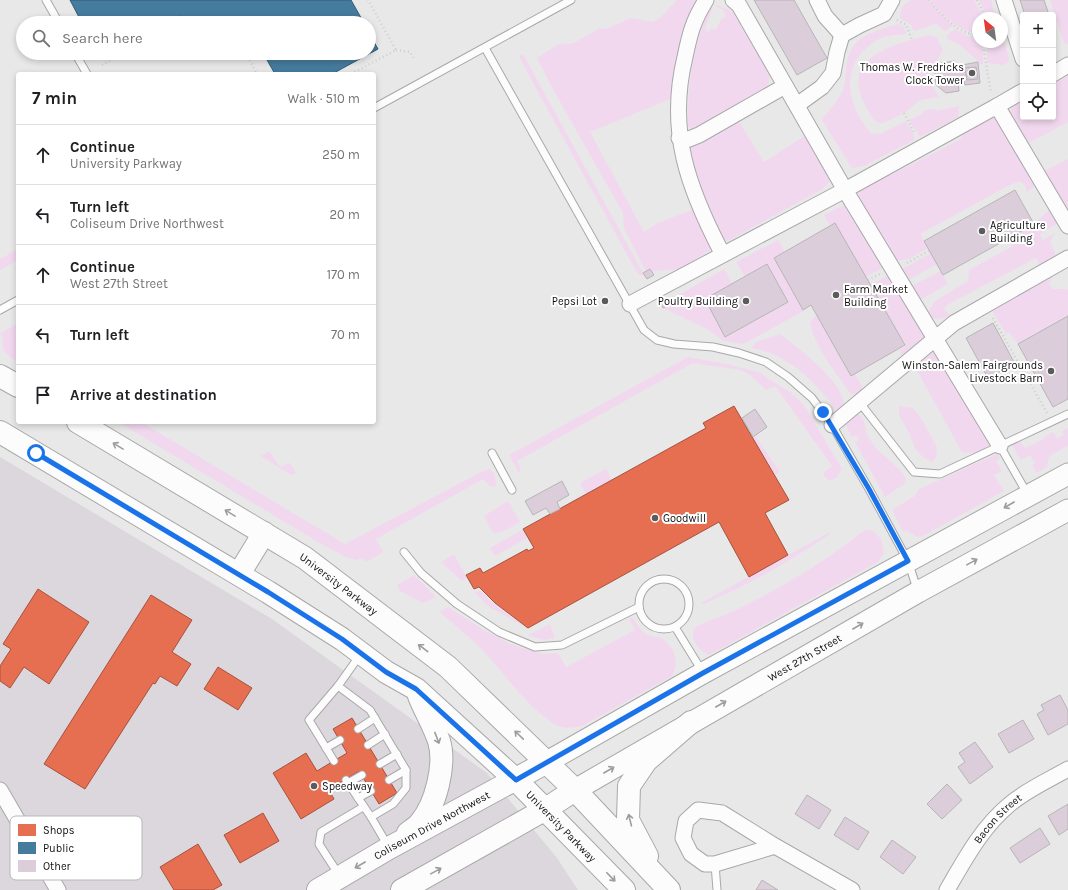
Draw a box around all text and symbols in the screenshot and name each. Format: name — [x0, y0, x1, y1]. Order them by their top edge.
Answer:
north arrow — [972, 12, 1008, 48]
map controls — [1020, 12, 1056, 120]
button: + — [1020, 12, 1056, 48]
search box — [16, 16, 376, 60]
icon: search — [30, 27, 52, 49]
text: Search here — [62, 29, 143, 47]
button: − — [1020, 48, 1056, 84]
place label: Thomas W. Fredricks Clock Tower — [860, 61, 964, 87]
marker: Thomas W. Fredricks Clock Tower — [967, 68, 977, 78]
button: locate — [1020, 84, 1056, 120]
text: 7 min — [32, 88, 77, 108]
text: Walk · 510 m — [288, 91, 360, 106]
text: Continue — [70, 138, 135, 156]
icon: ahead — [32, 144, 54, 166]
text: 250 m — [322, 147, 360, 162]
text: University Parkway — [70, 156, 182, 171]
text: Turn left — [70, 198, 129, 216]
icon: left — [32, 204, 54, 226]
text: 20 m — [330, 207, 360, 222]
text: Coliseum Drive Northwest — [70, 216, 224, 231]
place label: Agriculture Building — [990, 219, 1046, 245]
marker: Agriculture Building — [977, 226, 987, 236]
text: Continue — [70, 258, 135, 276]
icon: ahead — [32, 264, 54, 286]
text: 170 m — [327, 267, 360, 282]
text: West 27th Street — [70, 276, 168, 291]
place label: Farm Market Building — [844, 283, 908, 309]
marker: Farm Market Building — [831, 290, 841, 300]
place label: Pepsi Lot — [552, 295, 597, 308]
place label: Poultry Building — [658, 295, 739, 308]
marker: Pepsi Lot — [600, 296, 610, 306]
marker: Poultry Building — [741, 296, 751, 306]
icon: left — [32, 324, 54, 346]
text: Turn left — [70, 326, 129, 344]
text: 70 m — [331, 327, 360, 342]
place label: Winston-Salem Fairgrounds Livestock Barn — [902, 359, 1043, 385]
marker: Winston-Salem Fairgrounds Livestock Barn — [1046, 366, 1056, 376]
icon: arrive — [32, 384, 54, 406]
text: Arrive at destination — [70, 386, 217, 404]
route end — [814, 403, 832, 421]
one-way arrow — [112, 442, 124, 450]
route start — [27, 444, 45, 462]
one-way arrow — [1003, 502, 1015, 510]
one-way arrow — [225, 509, 236, 517]
place label: Goodwill — [663, 512, 706, 525]
marker: Goodwill — [650, 513, 660, 523]
street label: University Parkway — [297, 550, 380, 618]
one-way arrow — [965, 558, 977, 566]
one-way arrow — [852, 621, 864, 629]
street label: West 27th Street — [765, 631, 844, 684]
one-way arrow — [418, 643, 429, 652]
one-way arrow — [715, 700, 727, 708]
one-way arrow — [514, 730, 524, 740]
one-way arrow — [433, 732, 441, 744]
one-way arrow — [603, 765, 615, 773]
place label: Speedway — [322, 780, 372, 793]
marker: Speedway — [309, 781, 319, 791]
street label: Coliseum Drive Northwest — [371, 788, 492, 862]
street label: University Parkway — [523, 788, 599, 864]
street label: Bacon Street — [971, 791, 1024, 846]
one-way arrow — [626, 814, 634, 827]
legend — [10, 816, 142, 880]
text: Shops — [43, 824, 75, 837]
text: Public — [43, 842, 75, 855]
text: Other — [43, 860, 71, 873]
one-way arrow — [355, 861, 367, 869]
one-way arrow — [430, 867, 442, 874]
one-way arrow — [606, 872, 616, 882]

